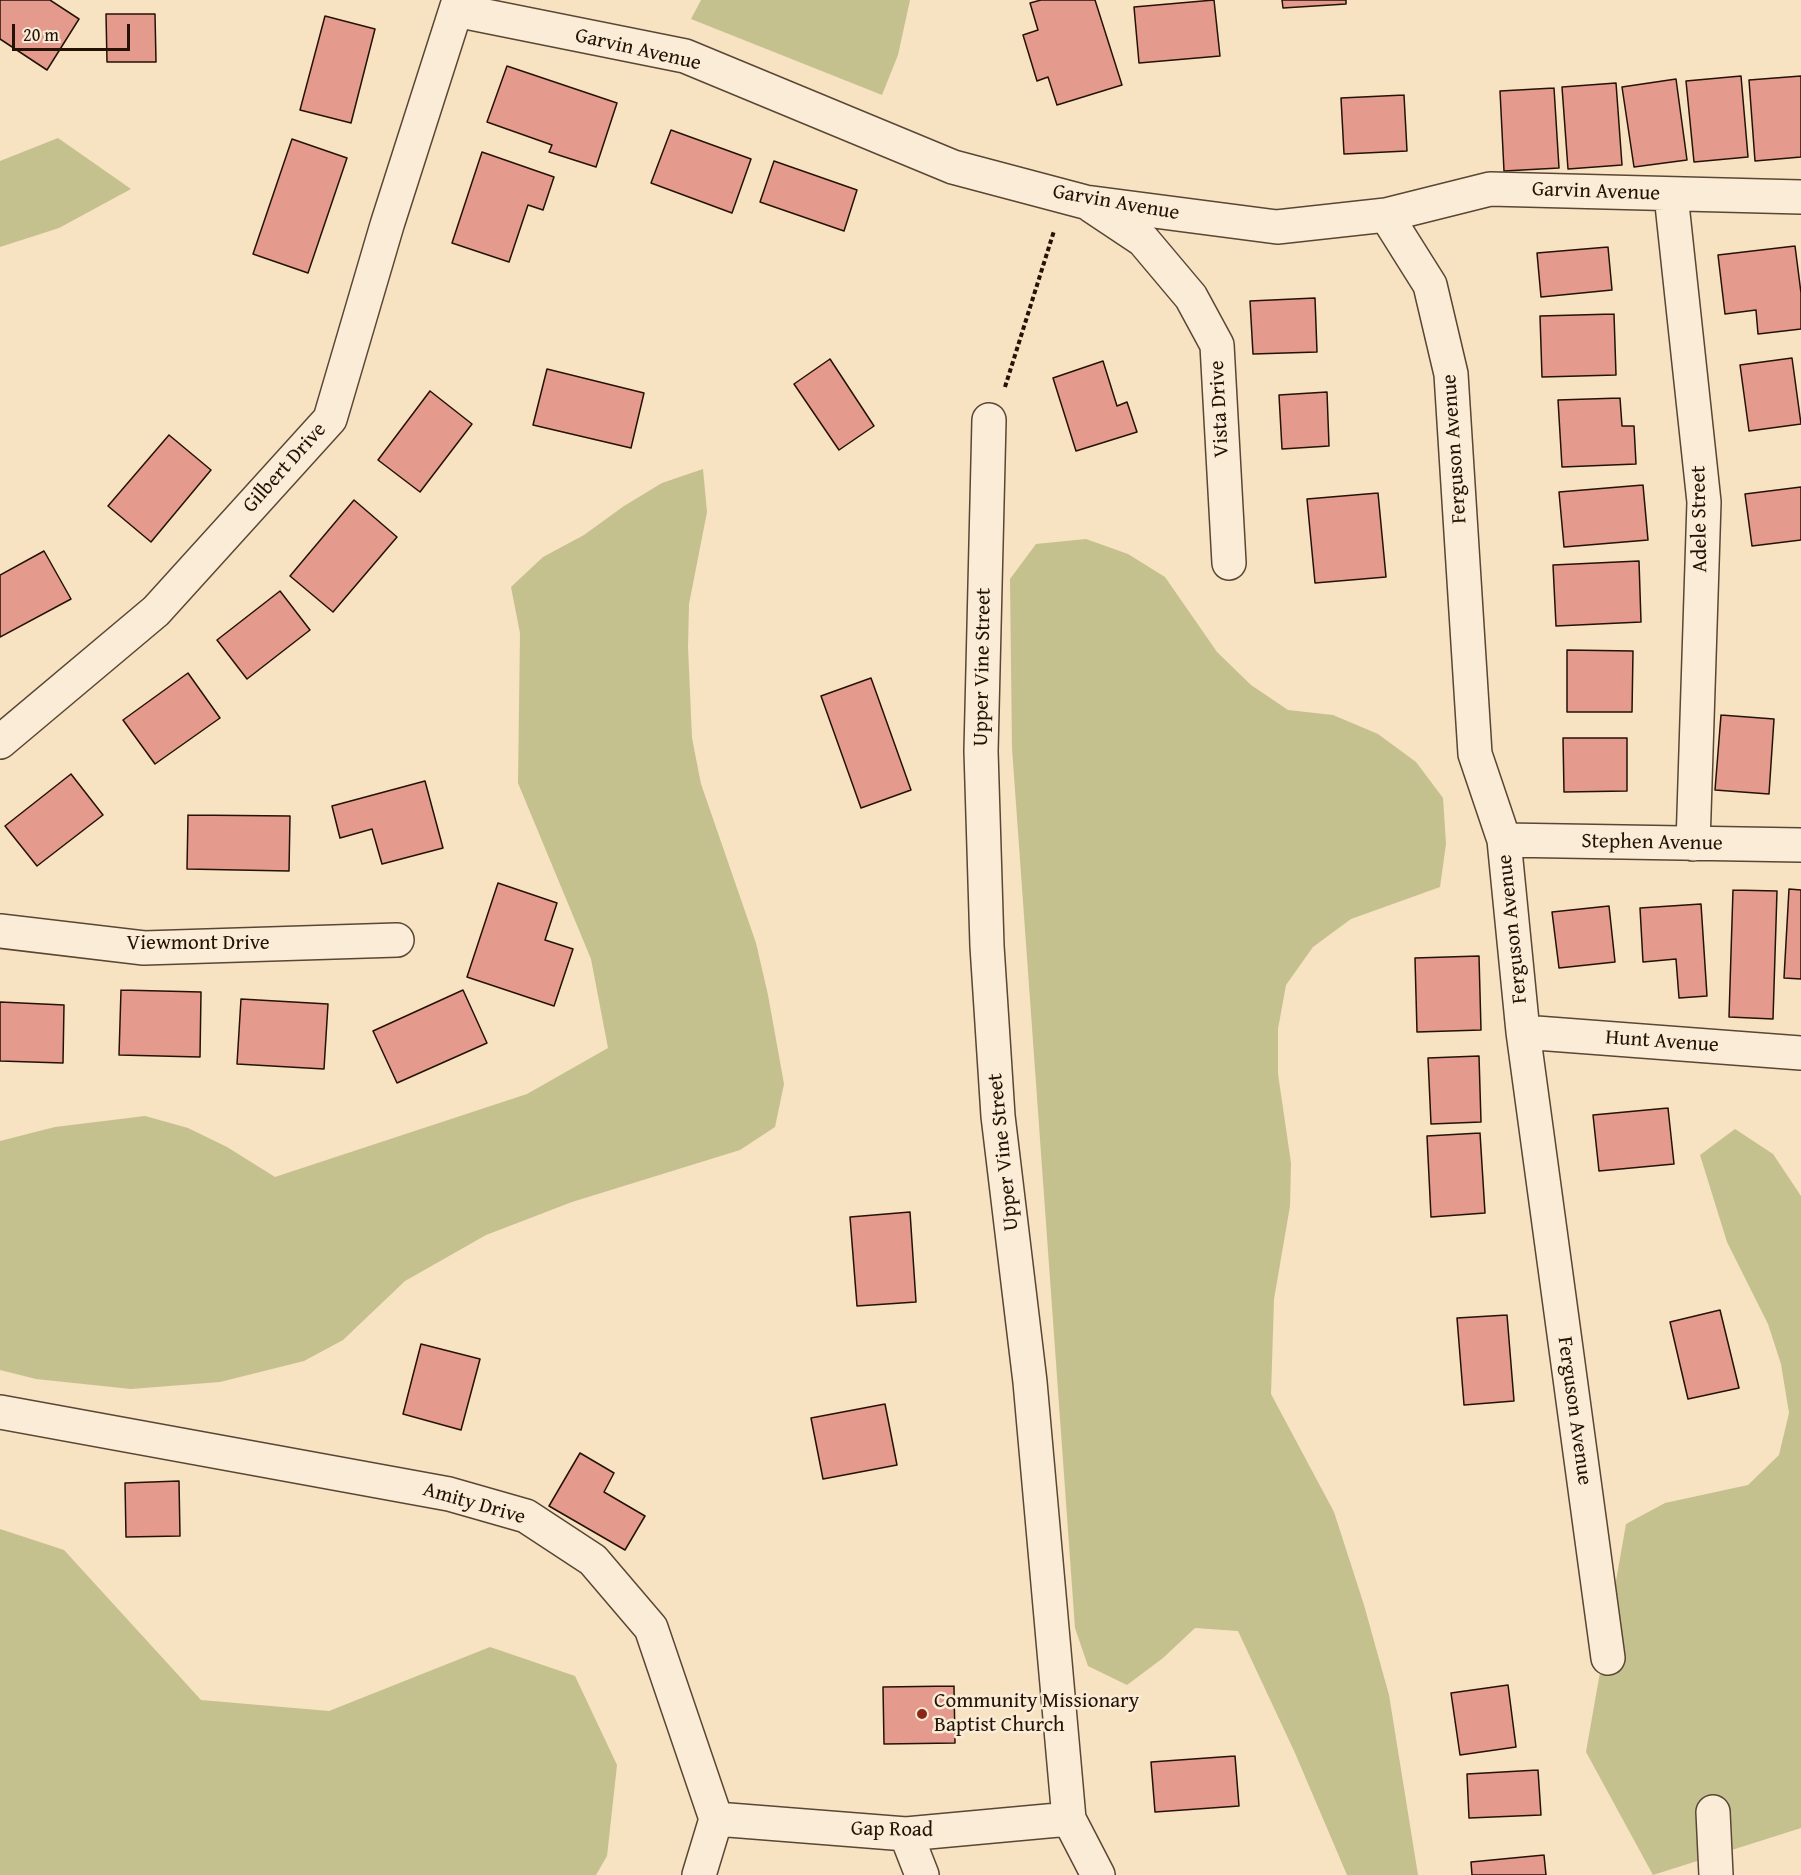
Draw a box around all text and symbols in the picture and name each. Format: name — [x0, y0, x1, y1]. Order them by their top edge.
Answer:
scale bar — [15, 12, 134, 50]
text: 20 m — [23, 21, 59, 48]
street label: Garvin Avenue — [573, 23, 703, 77]
street label: Garvin Avenue — [1531, 177, 1661, 207]
street label: Garvin Avenue — [1051, 179, 1181, 227]
street label: Vista Drive — [1205, 360, 1235, 458]
street label: Ferguson Avenue — [1437, 373, 1473, 525]
street label: Gilbert Drive — [238, 418, 332, 518]
street label: Adele Street — [1686, 465, 1714, 573]
street label: Upper Vine Street — [969, 587, 997, 747]
street label: Stephen Avenue — [1581, 829, 1723, 857]
street label: Ferguson Avenue — [1493, 853, 1533, 1005]
street label: Viewmont Drive — [126, 931, 270, 957]
street label: Hunt Avenue — [1604, 1025, 1720, 1059]
street label: Upper Vine Street — [983, 1072, 1025, 1232]
street label: Ferguson Avenue — [1551, 1335, 1597, 1487]
street label: Amity Drive — [420, 1477, 528, 1531]
place label: Community Missionary Baptist Church — [934, 1689, 1139, 1739]
marker: Community Missionary Baptist Church — [915, 1707, 929, 1721]
street label: Gap Road — [851, 1817, 933, 1843]

